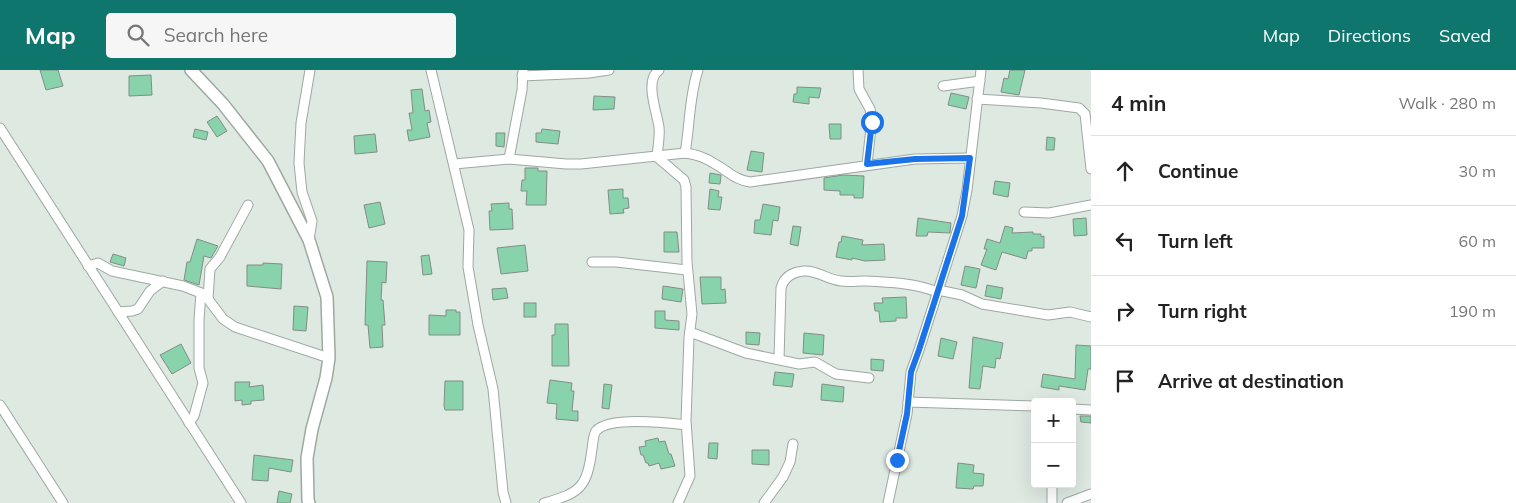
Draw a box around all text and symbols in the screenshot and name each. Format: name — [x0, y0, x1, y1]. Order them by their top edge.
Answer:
search box — [106, 13, 456, 58]
text: Map — [25, 20, 76, 50]
icon: search — [124, 21, 152, 49]
text: Search here — [164, 23, 268, 47]
text: Map — [1263, 24, 1300, 47]
text: Directions — [1328, 24, 1411, 47]
text: Saved — [1439, 24, 1491, 47]
text: 4 min — [1111, 90, 1166, 116]
text: Walk · 280 m — [1398, 93, 1496, 113]
route start — [861, 111, 884, 134]
icon: ahead — [1111, 157, 1139, 185]
text: Continue — [1158, 159, 1238, 183]
text: 30 m — [1459, 161, 1496, 181]
icon: left — [1111, 227, 1139, 255]
text: Turn left — [1158, 229, 1233, 253]
text: 60 m — [1459, 231, 1496, 251]
icon: right — [1111, 297, 1139, 325]
text: Turn right — [1158, 299, 1247, 323]
text: 190 m — [1449, 301, 1496, 321]
icon: arrive — [1111, 367, 1139, 395]
text: Arrive at destination — [1158, 369, 1344, 393]
map controls — [1031, 398, 1076, 488]
button: + — [1031, 398, 1076, 443]
button: − — [1031, 443, 1076, 488]
route end — [886, 449, 909, 472]

